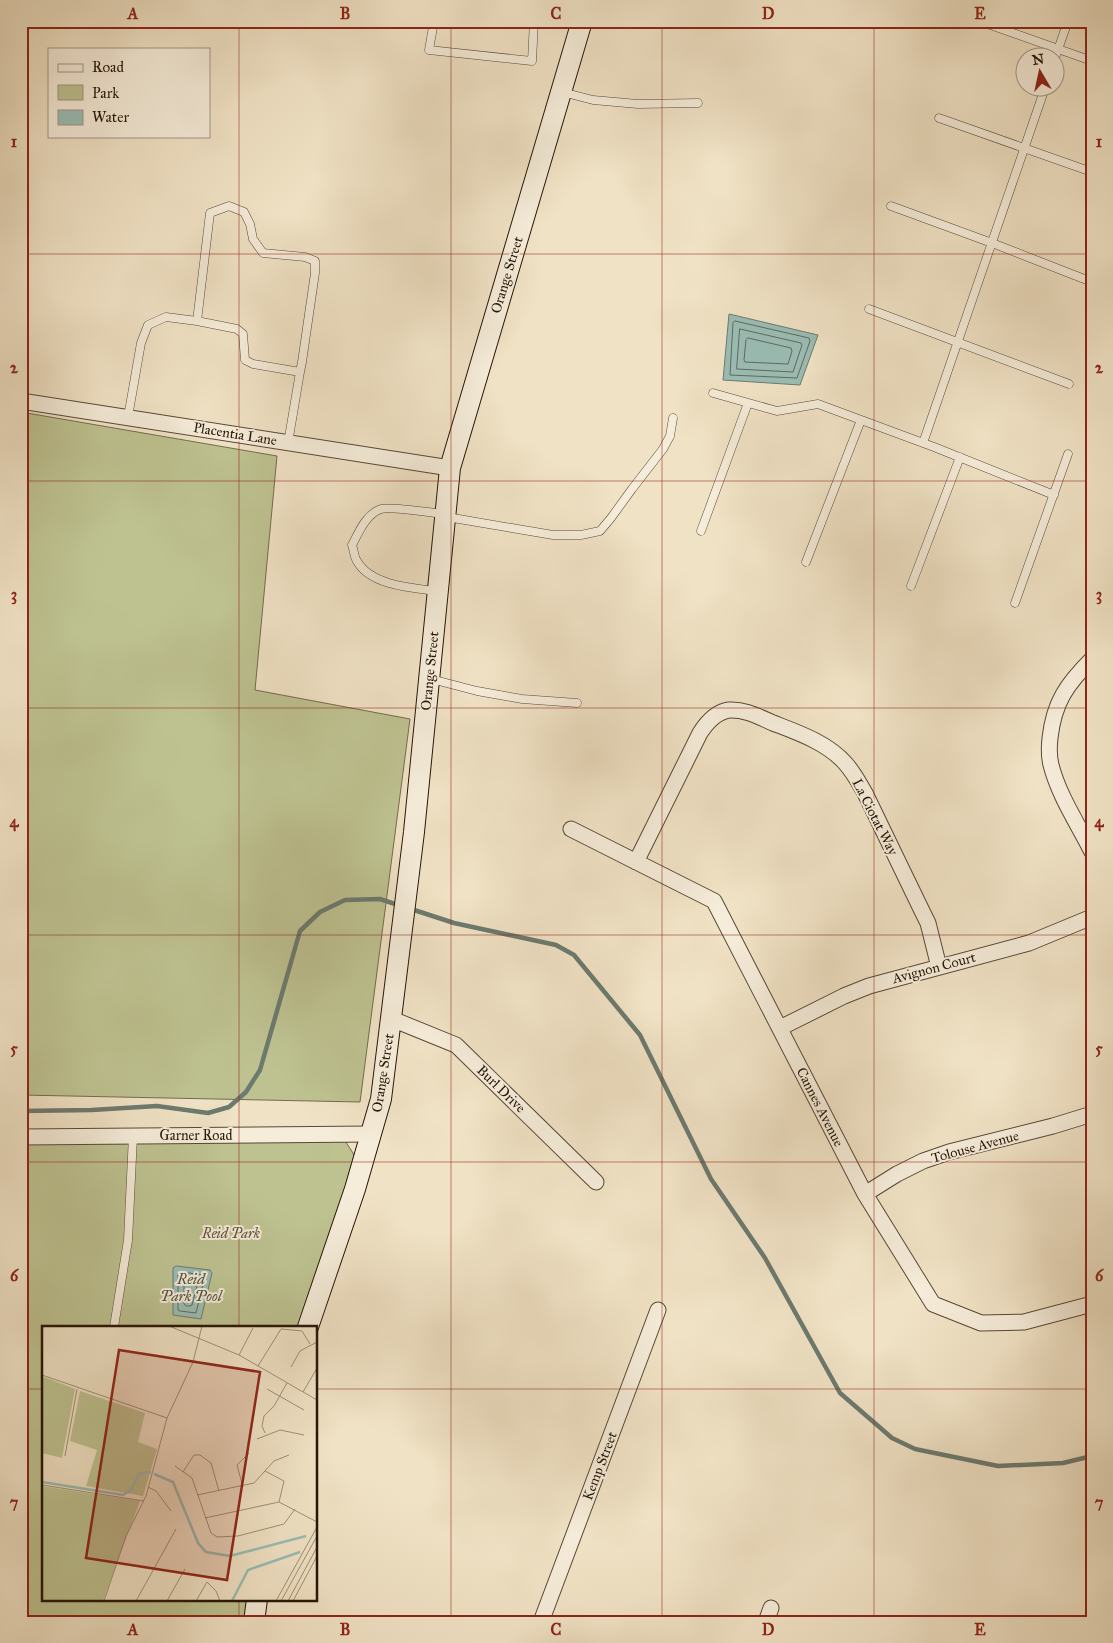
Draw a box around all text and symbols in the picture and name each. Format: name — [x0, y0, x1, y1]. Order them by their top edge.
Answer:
text: A — [127, 4, 139, 23]
text: B — [340, 4, 350, 23]
text: C — [551, 4, 562, 23]
text: D — [762, 4, 775, 23]
text: E — [974, 4, 986, 23]
legend — [48, 48, 210, 138]
north arrow — [1016, 48, 1066, 98]
text: N — [1031, 50, 1045, 69]
text: Road — [92, 58, 124, 76]
text: Park — [92, 84, 119, 102]
text: Water — [92, 108, 129, 126]
text: 1 — [11, 132, 18, 151]
text: 1 — [1096, 132, 1103, 151]
street label: Orange Street — [487, 234, 527, 316]
text: 2 — [10, 358, 19, 377]
text: 2 — [1095, 358, 1104, 377]
street label: Placentia Lane — [192, 419, 278, 449]
text: 3 — [11, 585, 17, 605]
text: 3 — [1096, 585, 1102, 605]
street label: Orange Street — [417, 631, 443, 711]
street label: La Ciotat Way — [848, 776, 902, 858]
text: 4 — [10, 812, 20, 832]
text: 4 — [1095, 812, 1105, 832]
street label: Avignon Court — [889, 949, 978, 988]
street label: Orange Street — [368, 1032, 398, 1114]
text: 5 — [10, 1039, 18, 1058]
text: 5 — [1095, 1039, 1103, 1058]
street label: Burl Drive — [473, 1062, 529, 1116]
street label: Cannes Avenue — [793, 1065, 847, 1150]
street label: Garner Road — [160, 1127, 232, 1144]
street label: Tolouse Avenue — [929, 1127, 1021, 1167]
park label: Reid Park — [201, 1225, 261, 1242]
text: 6 — [10, 1266, 19, 1285]
text: 6 — [1095, 1266, 1104, 1285]
water label: Reid Park Pool — [160, 1270, 224, 1305]
inset map — [42, 1326, 318, 1600]
street label: Kemp Street — [579, 1429, 621, 1503]
text: 7 — [10, 1493, 19, 1512]
text: 7 — [1095, 1493, 1104, 1512]
text: A — [127, 1620, 139, 1639]
text: B — [340, 1620, 350, 1639]
text: C — [551, 1620, 562, 1639]
text: D — [762, 1620, 775, 1639]
text: E — [974, 1620, 986, 1639]

